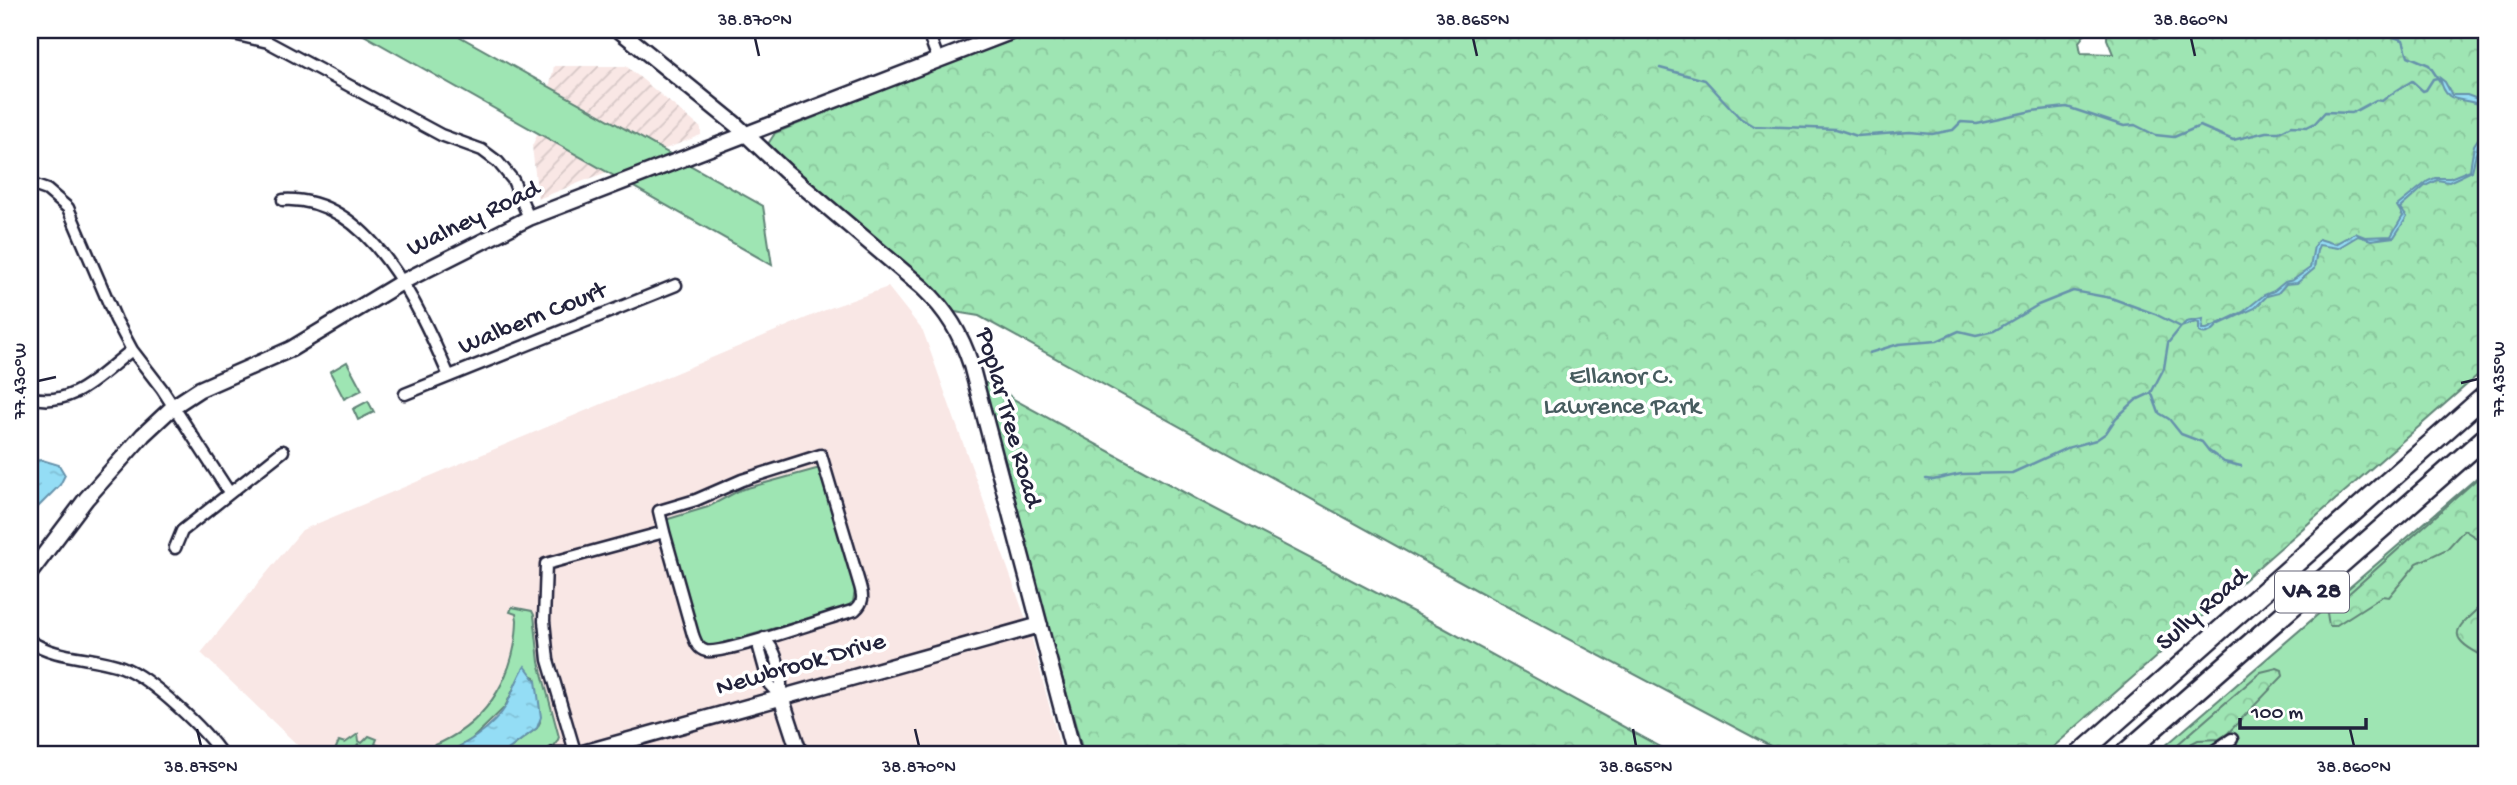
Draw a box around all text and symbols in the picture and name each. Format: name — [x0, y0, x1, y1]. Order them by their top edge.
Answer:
text: 38.870°N — [717, 11, 792, 32]
text: 38.865°N — [1435, 11, 1510, 32]
text: 38.860°N — [2153, 11, 2228, 32]
street label: Walney Road — [403, 174, 547, 265]
street label: Walbern Court — [455, 275, 614, 364]
street label: Poplar Tree Road — [966, 324, 1048, 513]
text: 77.435°W — [2490, 341, 2511, 418]
text: 77.430°W — [11, 343, 32, 420]
park label: Ellanor C. Lawrence Park — [1543, 363, 1703, 424]
street label: Sully Road — [2151, 562, 2257, 659]
road number: VA 28 — [2275, 572, 2349, 612]
street label: Newbrook Drive — [713, 627, 890, 705]
scale bar — [2240, 687, 2366, 731]
text: 100 m — [2250, 702, 2303, 727]
text: 38.875°N — [163, 758, 238, 779]
text: 38.870°N — [881, 758, 956, 779]
text: 38.865°N — [1598, 758, 1673, 779]
text: 38.860°N — [2316, 758, 2391, 779]

